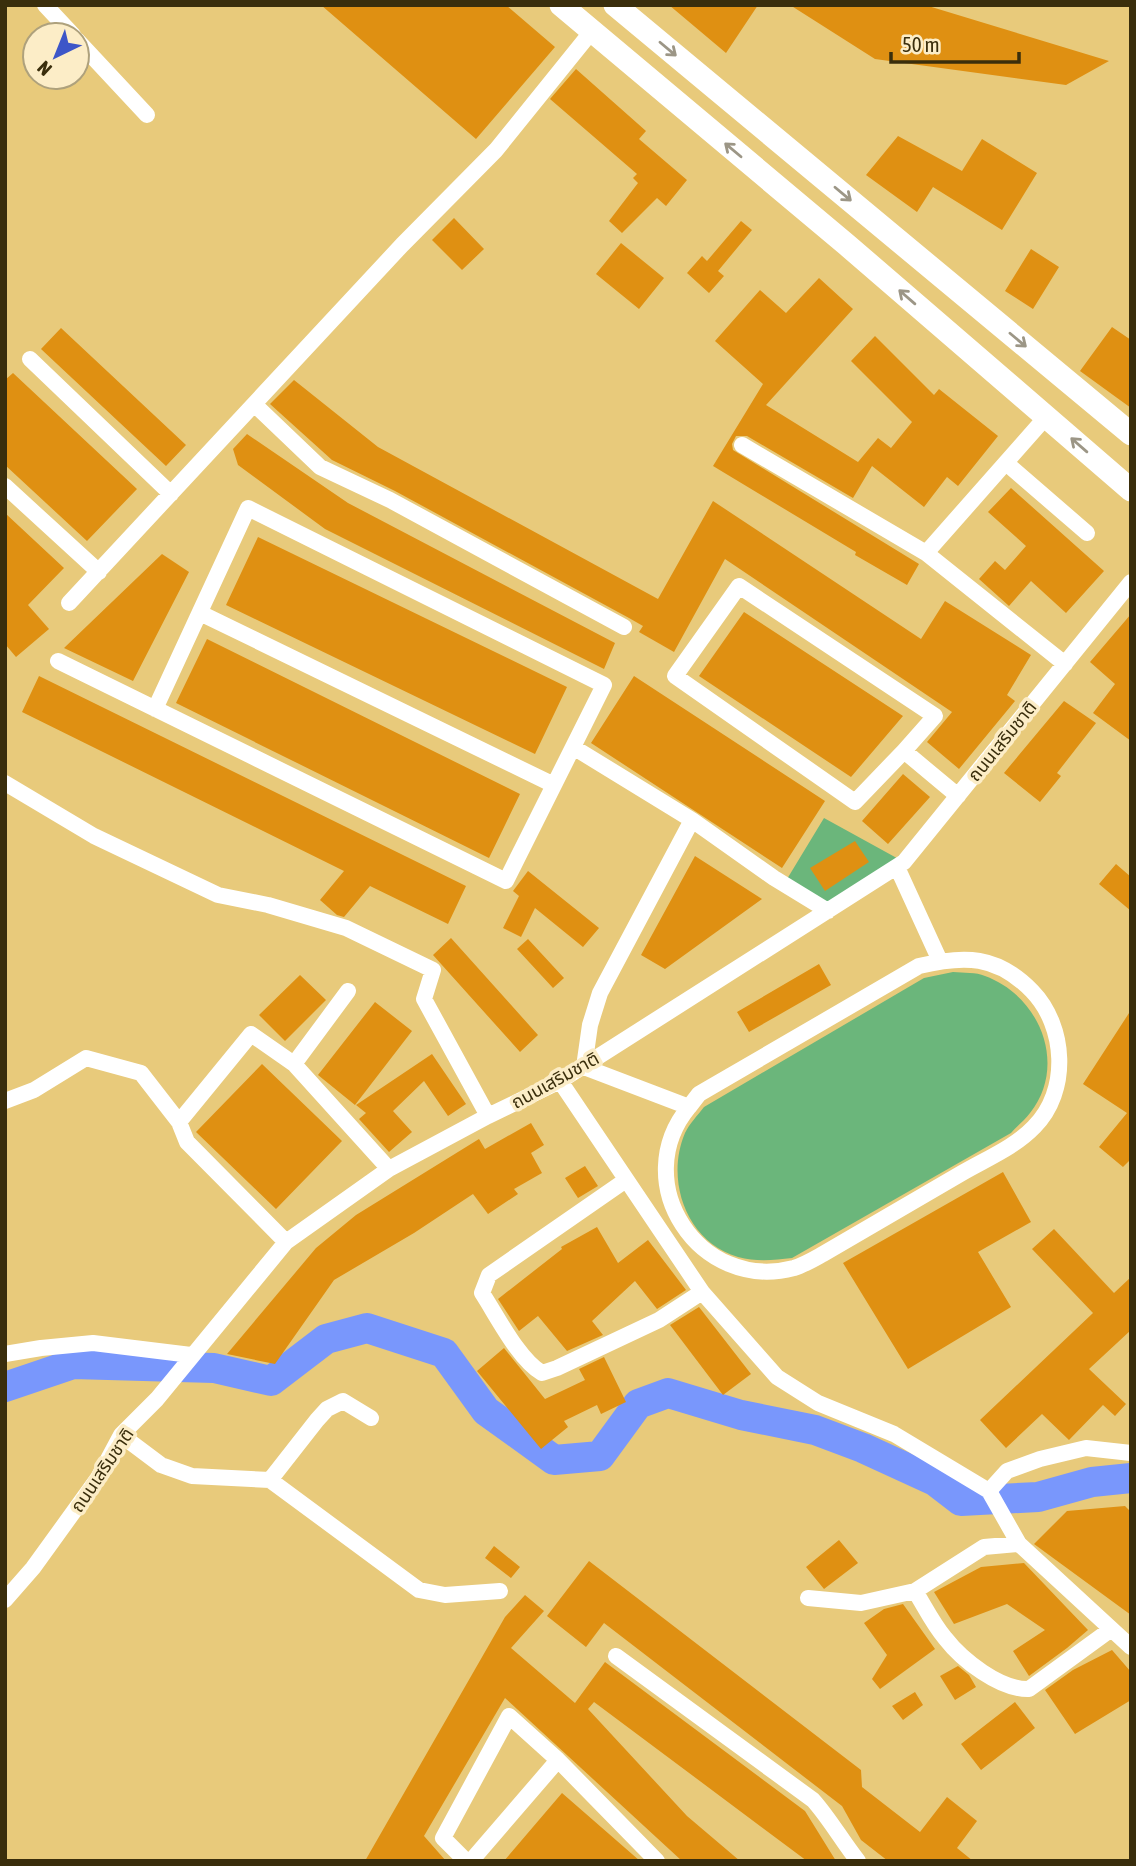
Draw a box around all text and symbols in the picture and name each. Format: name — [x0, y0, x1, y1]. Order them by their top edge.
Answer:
north arrow — [21, 21, 91, 91]
scale bar — [891, 21, 1019, 65]
text: 50 m — [902, 32, 940, 56]
one-way arrow — [659, 41, 677, 57]
text: N — [33, 57, 56, 80]
one-way arrow — [725, 142, 743, 158]
one-way arrow — [833, 187, 851, 202]
one-way arrow — [898, 289, 916, 305]
one-way arrow — [1008, 332, 1026, 348]
one-way arrow — [1070, 437, 1088, 453]
street label: ถนนเสริมชาติ — [963, 697, 1041, 785]
street label: ถนนเสริมชาติ — [508, 1047, 602, 1113]
street label: ถนนเสริมชาติ — [66, 1424, 138, 1516]

